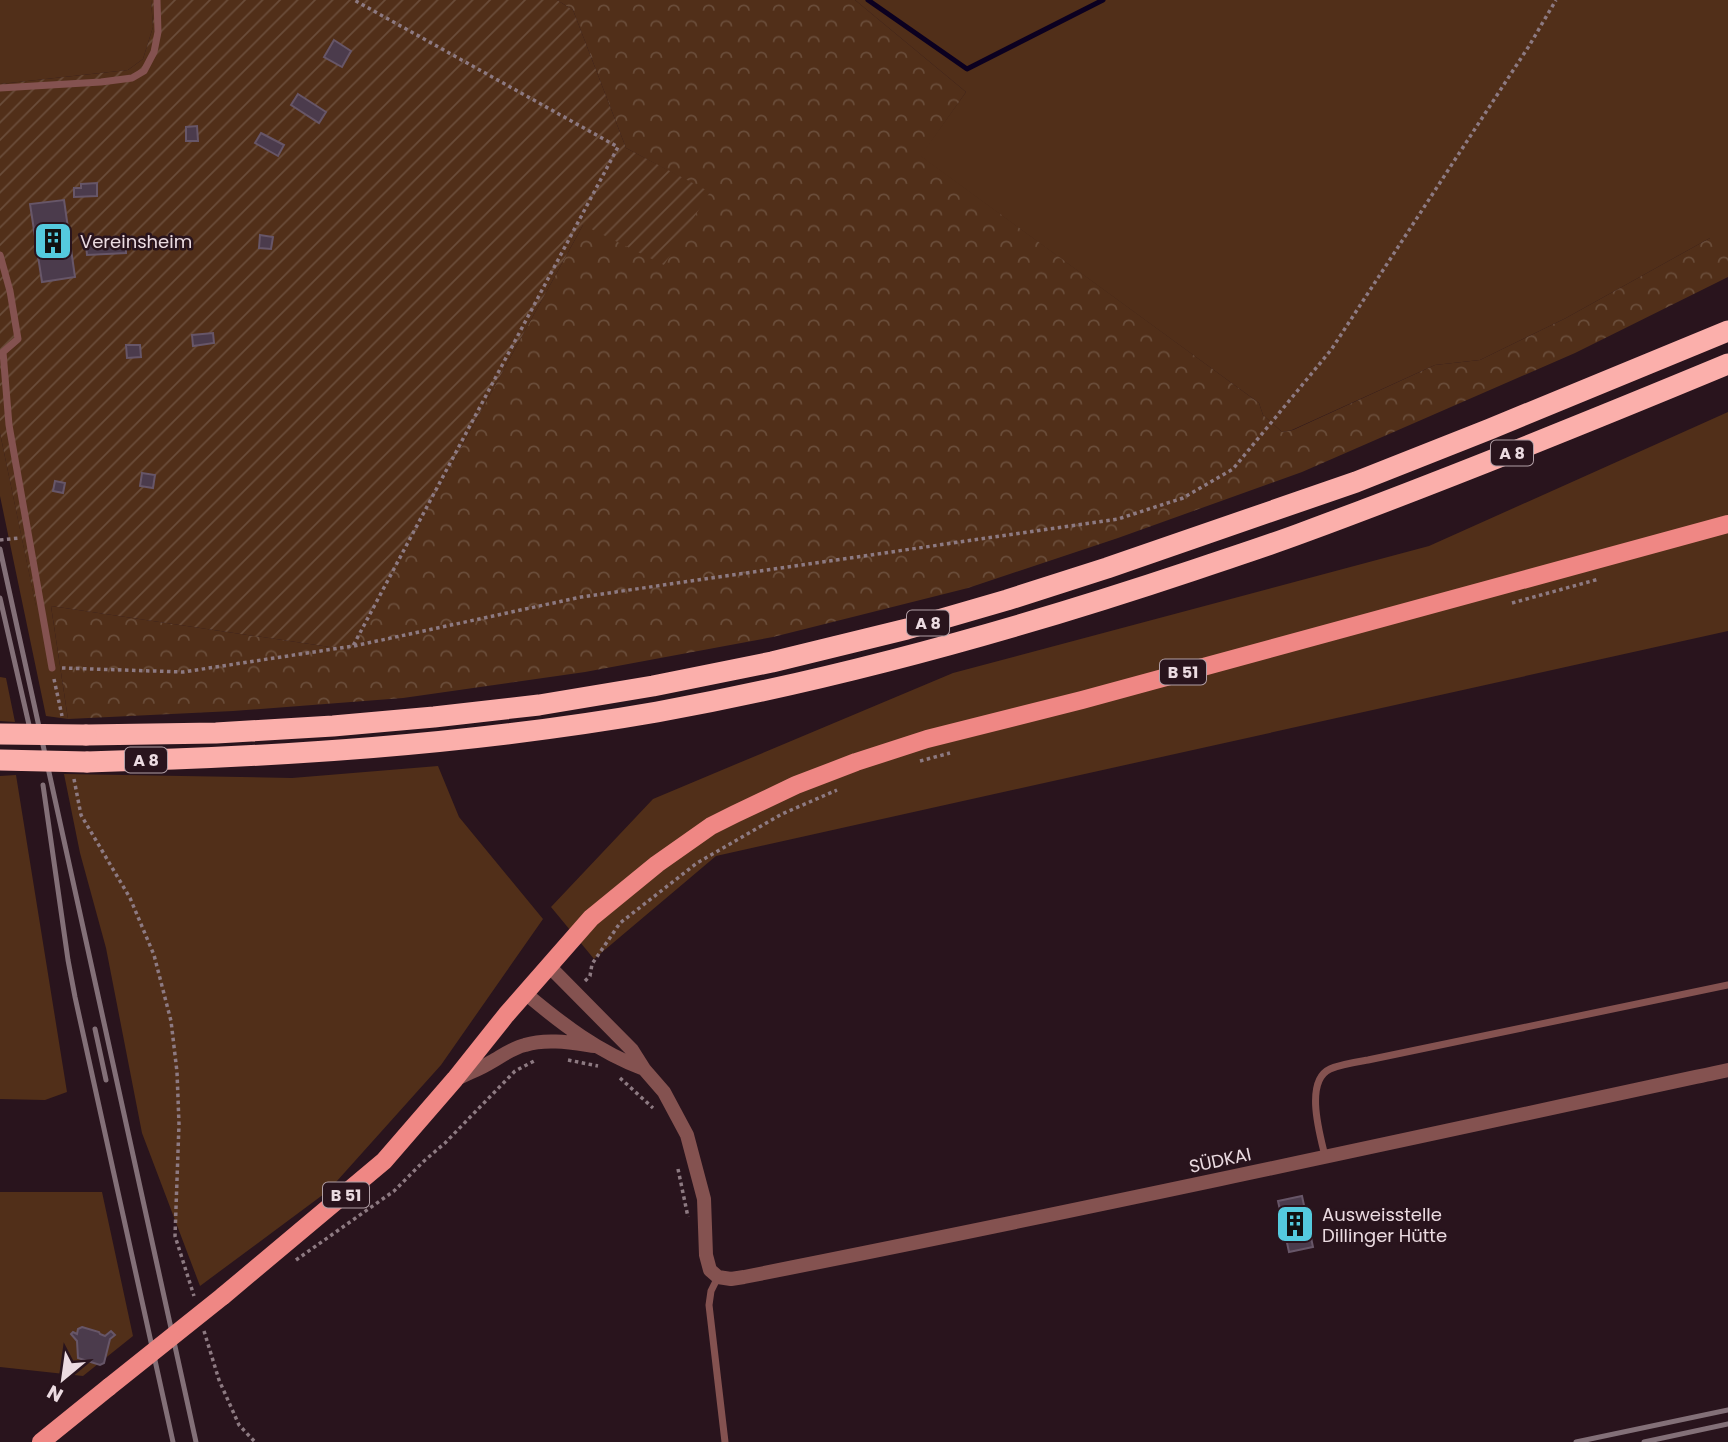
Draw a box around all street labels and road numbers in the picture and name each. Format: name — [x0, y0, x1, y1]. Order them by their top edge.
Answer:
road number: A 8 — [1491, 440, 1533, 466]
road number: A 8 — [907, 610, 949, 636]
road number: B 51 — [1160, 660, 1206, 684]
road number: A 8 — [125, 748, 167, 772]
street label: SÜDKAI — [1187, 1141, 1253, 1179]
road number: B 51 — [323, 1182, 369, 1208]

